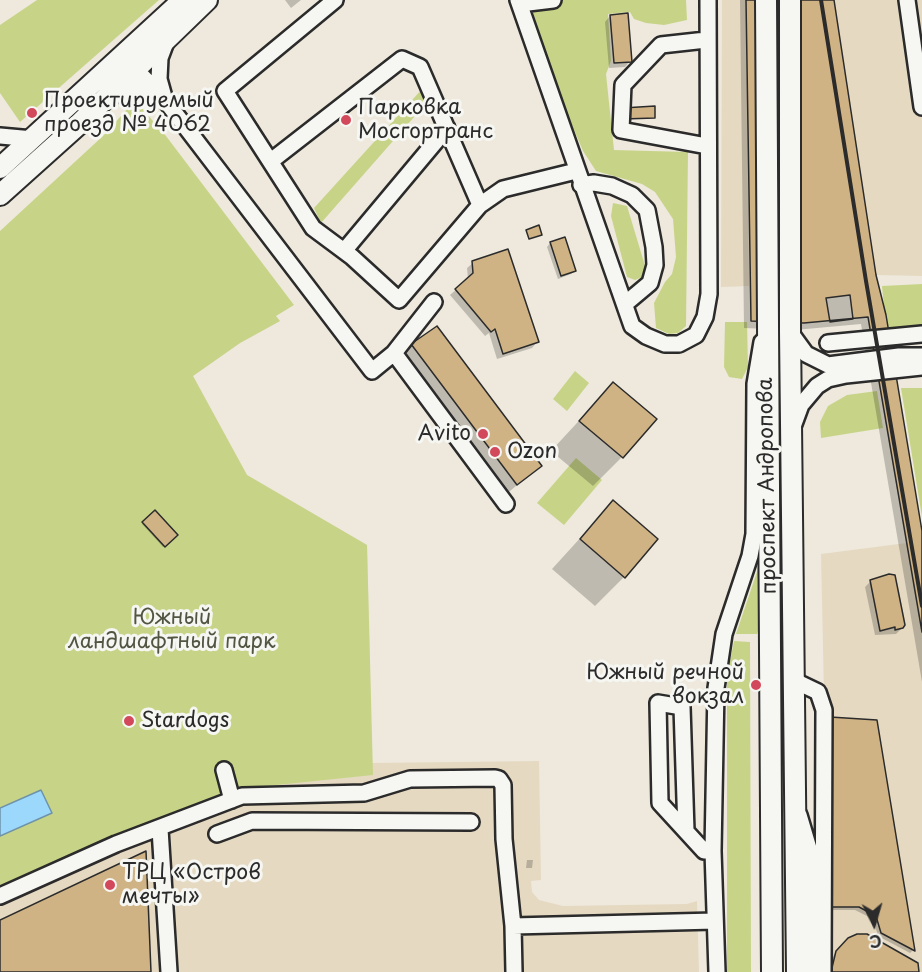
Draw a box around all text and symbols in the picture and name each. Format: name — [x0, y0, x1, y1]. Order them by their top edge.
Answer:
place label: Проектируемый проезд № 4062 — [44, 88, 214, 138]
place label: Парковка Мосгортранс — [358, 95, 493, 145]
marker: Проектируемый проезд № 4062 — [25, 106, 39, 120]
marker: Парковка Мосгортранс — [339, 113, 353, 127]
street label: проспект Андропова — [754, 377, 782, 595]
place label: Avito — [418, 421, 471, 447]
marker: Avito — [476, 427, 490, 441]
place label: Ozon — [507, 439, 557, 465]
marker: Ozon — [488, 445, 502, 459]
park label: Южный ландшафтный парк — [69, 605, 275, 655]
place label: Южный речной вокзал — [587, 660, 744, 710]
marker: Южный речной вокзал — [749, 678, 763, 692]
place label: Stardogs — [141, 708, 229, 734]
marker: Stardogs — [122, 714, 136, 728]
place label: ТРЦ «Остров мечты» — [122, 860, 261, 910]
marker: ТРЦ «Остров мечты» — [103, 878, 117, 892]
north arrow — [844, 894, 904, 954]
text: С — [869, 929, 883, 954]

